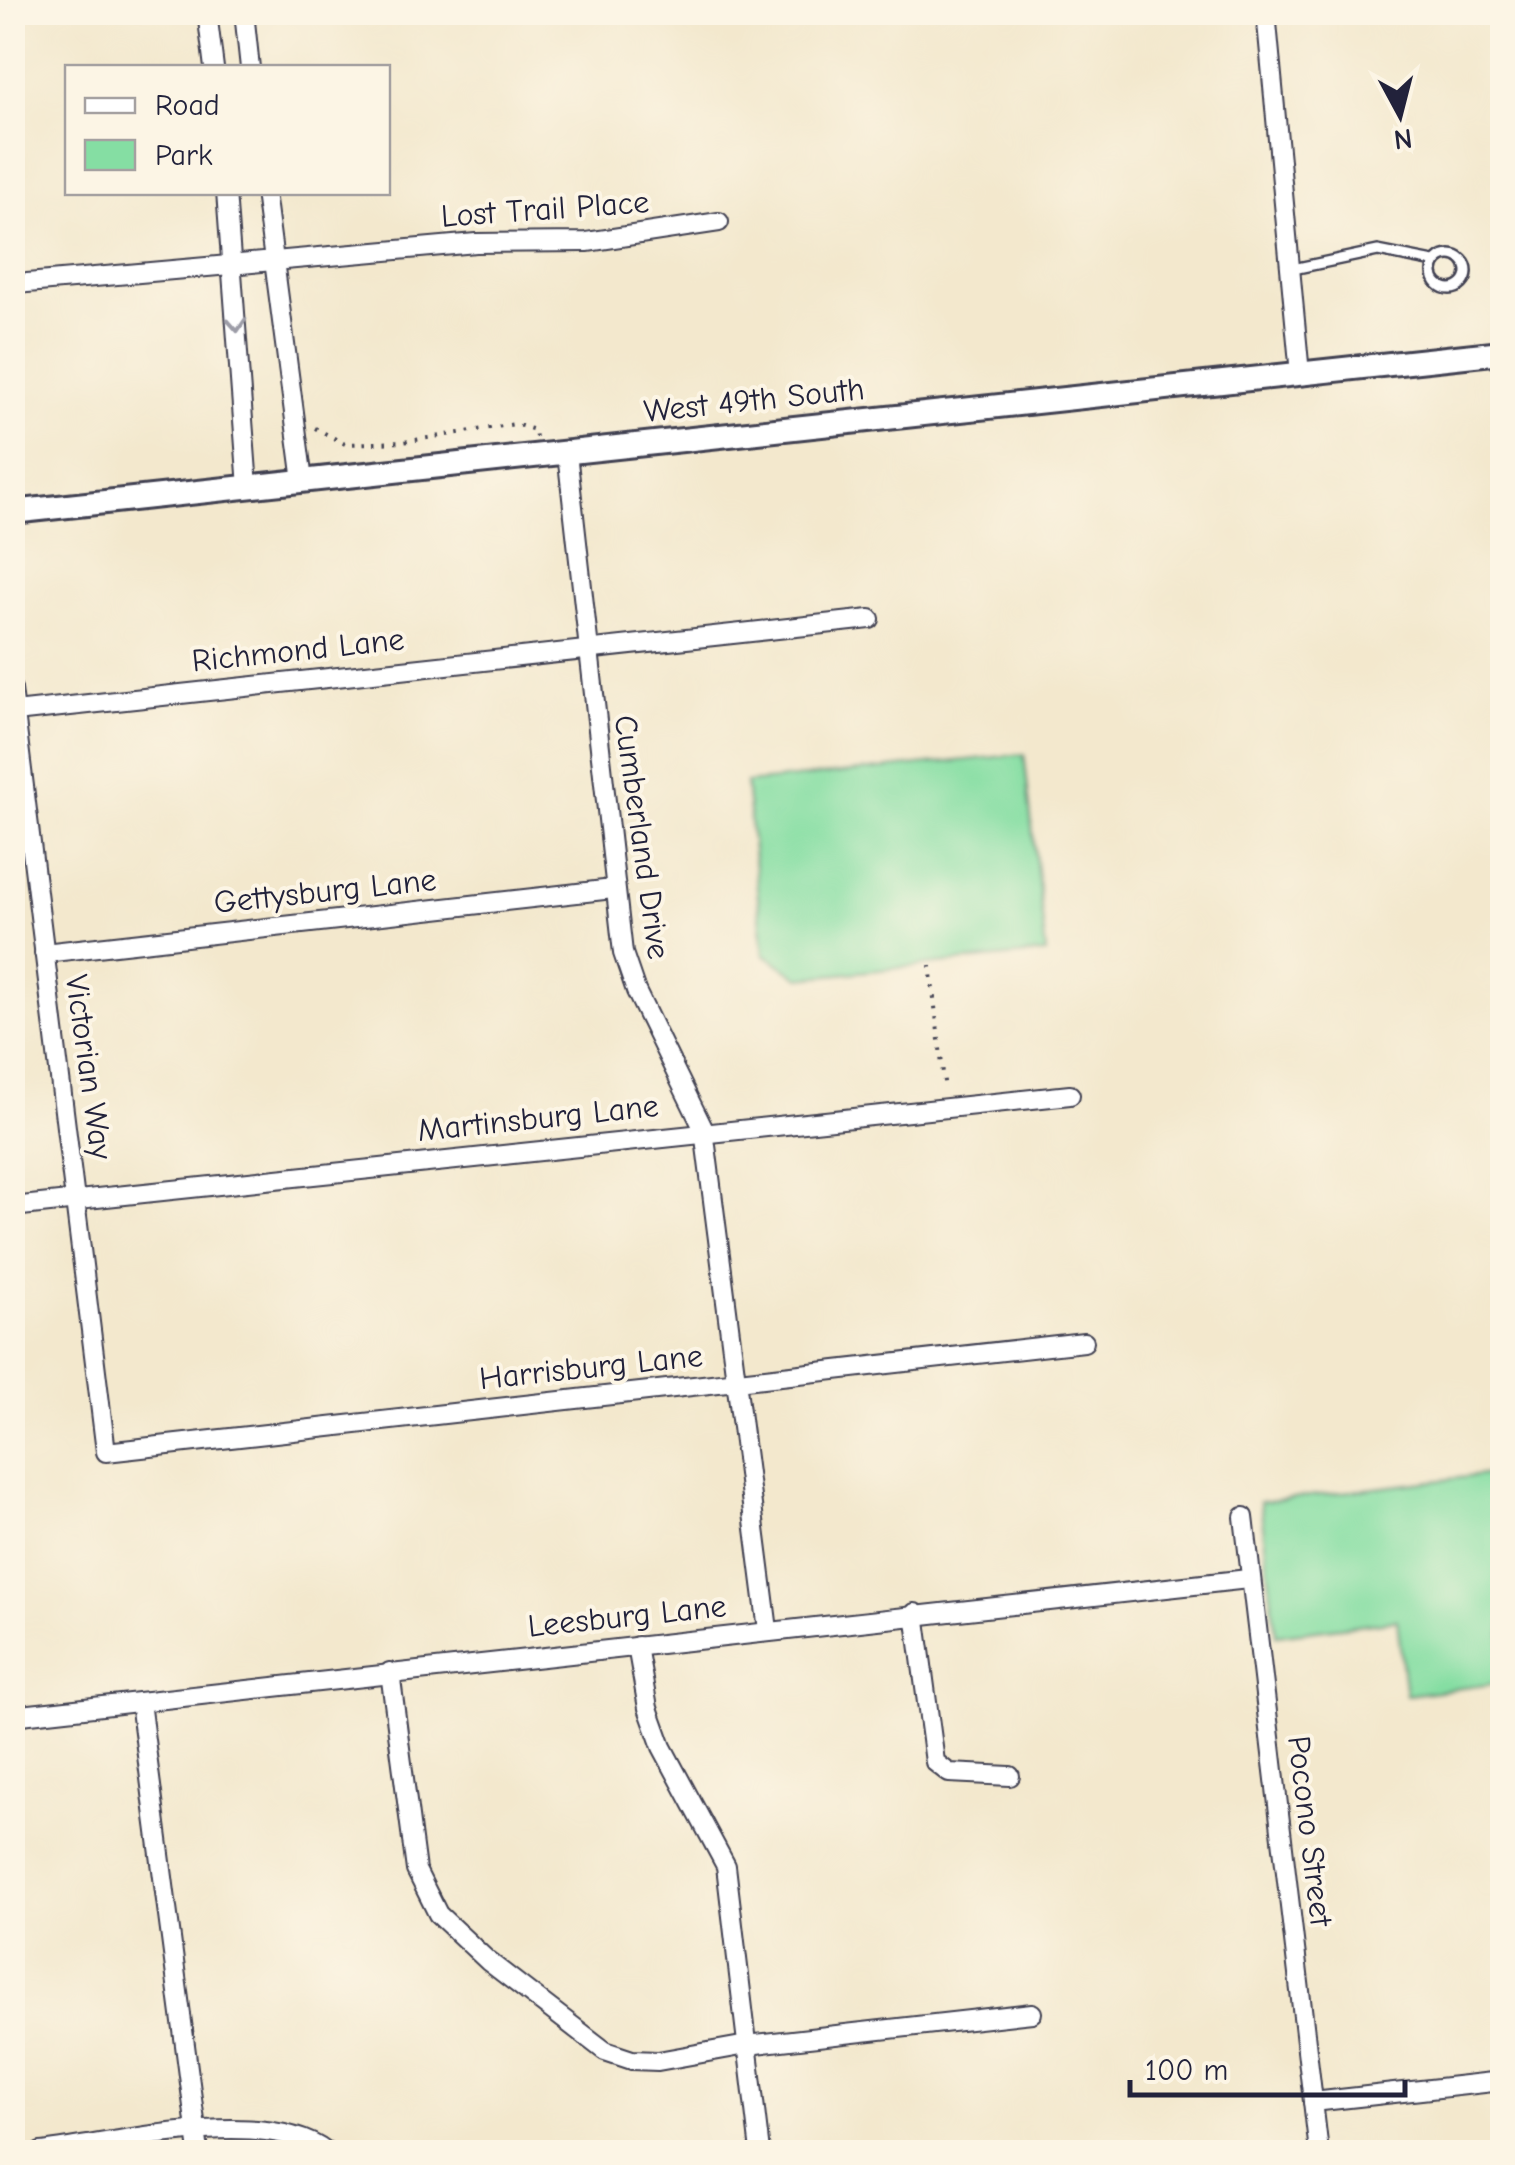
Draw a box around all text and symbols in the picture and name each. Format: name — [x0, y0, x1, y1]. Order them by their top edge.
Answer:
legend — [65, 65, 390, 195]
north arrow — [1350, 65, 1450, 165]
text: Road — [155, 88, 220, 123]
text: N — [1392, 122, 1414, 156]
text: Park — [155, 138, 213, 173]
street label: Lost Trail Place — [440, 183, 650, 235]
one-way arrow — [226, 317, 247, 333]
street label: West 49th South — [642, 370, 866, 430]
street label: Richmond Lane — [190, 620, 406, 680]
street label: Cumberland Drive — [607, 713, 677, 961]
street label: Gettysburg Lane — [212, 861, 438, 921]
street label: Victorian Way — [58, 972, 120, 1162]
street label: Martinsburg Lane — [416, 1087, 660, 1149]
street label: Harrisburg Lane — [478, 1337, 704, 1397]
street label: Leesburg Lane — [526, 1587, 728, 1645]
street label: Pocono Street — [1280, 1734, 1340, 1929]
scale bar — [1130, 2035, 1405, 2097]
text: 100 m — [1145, 2053, 1228, 2088]

